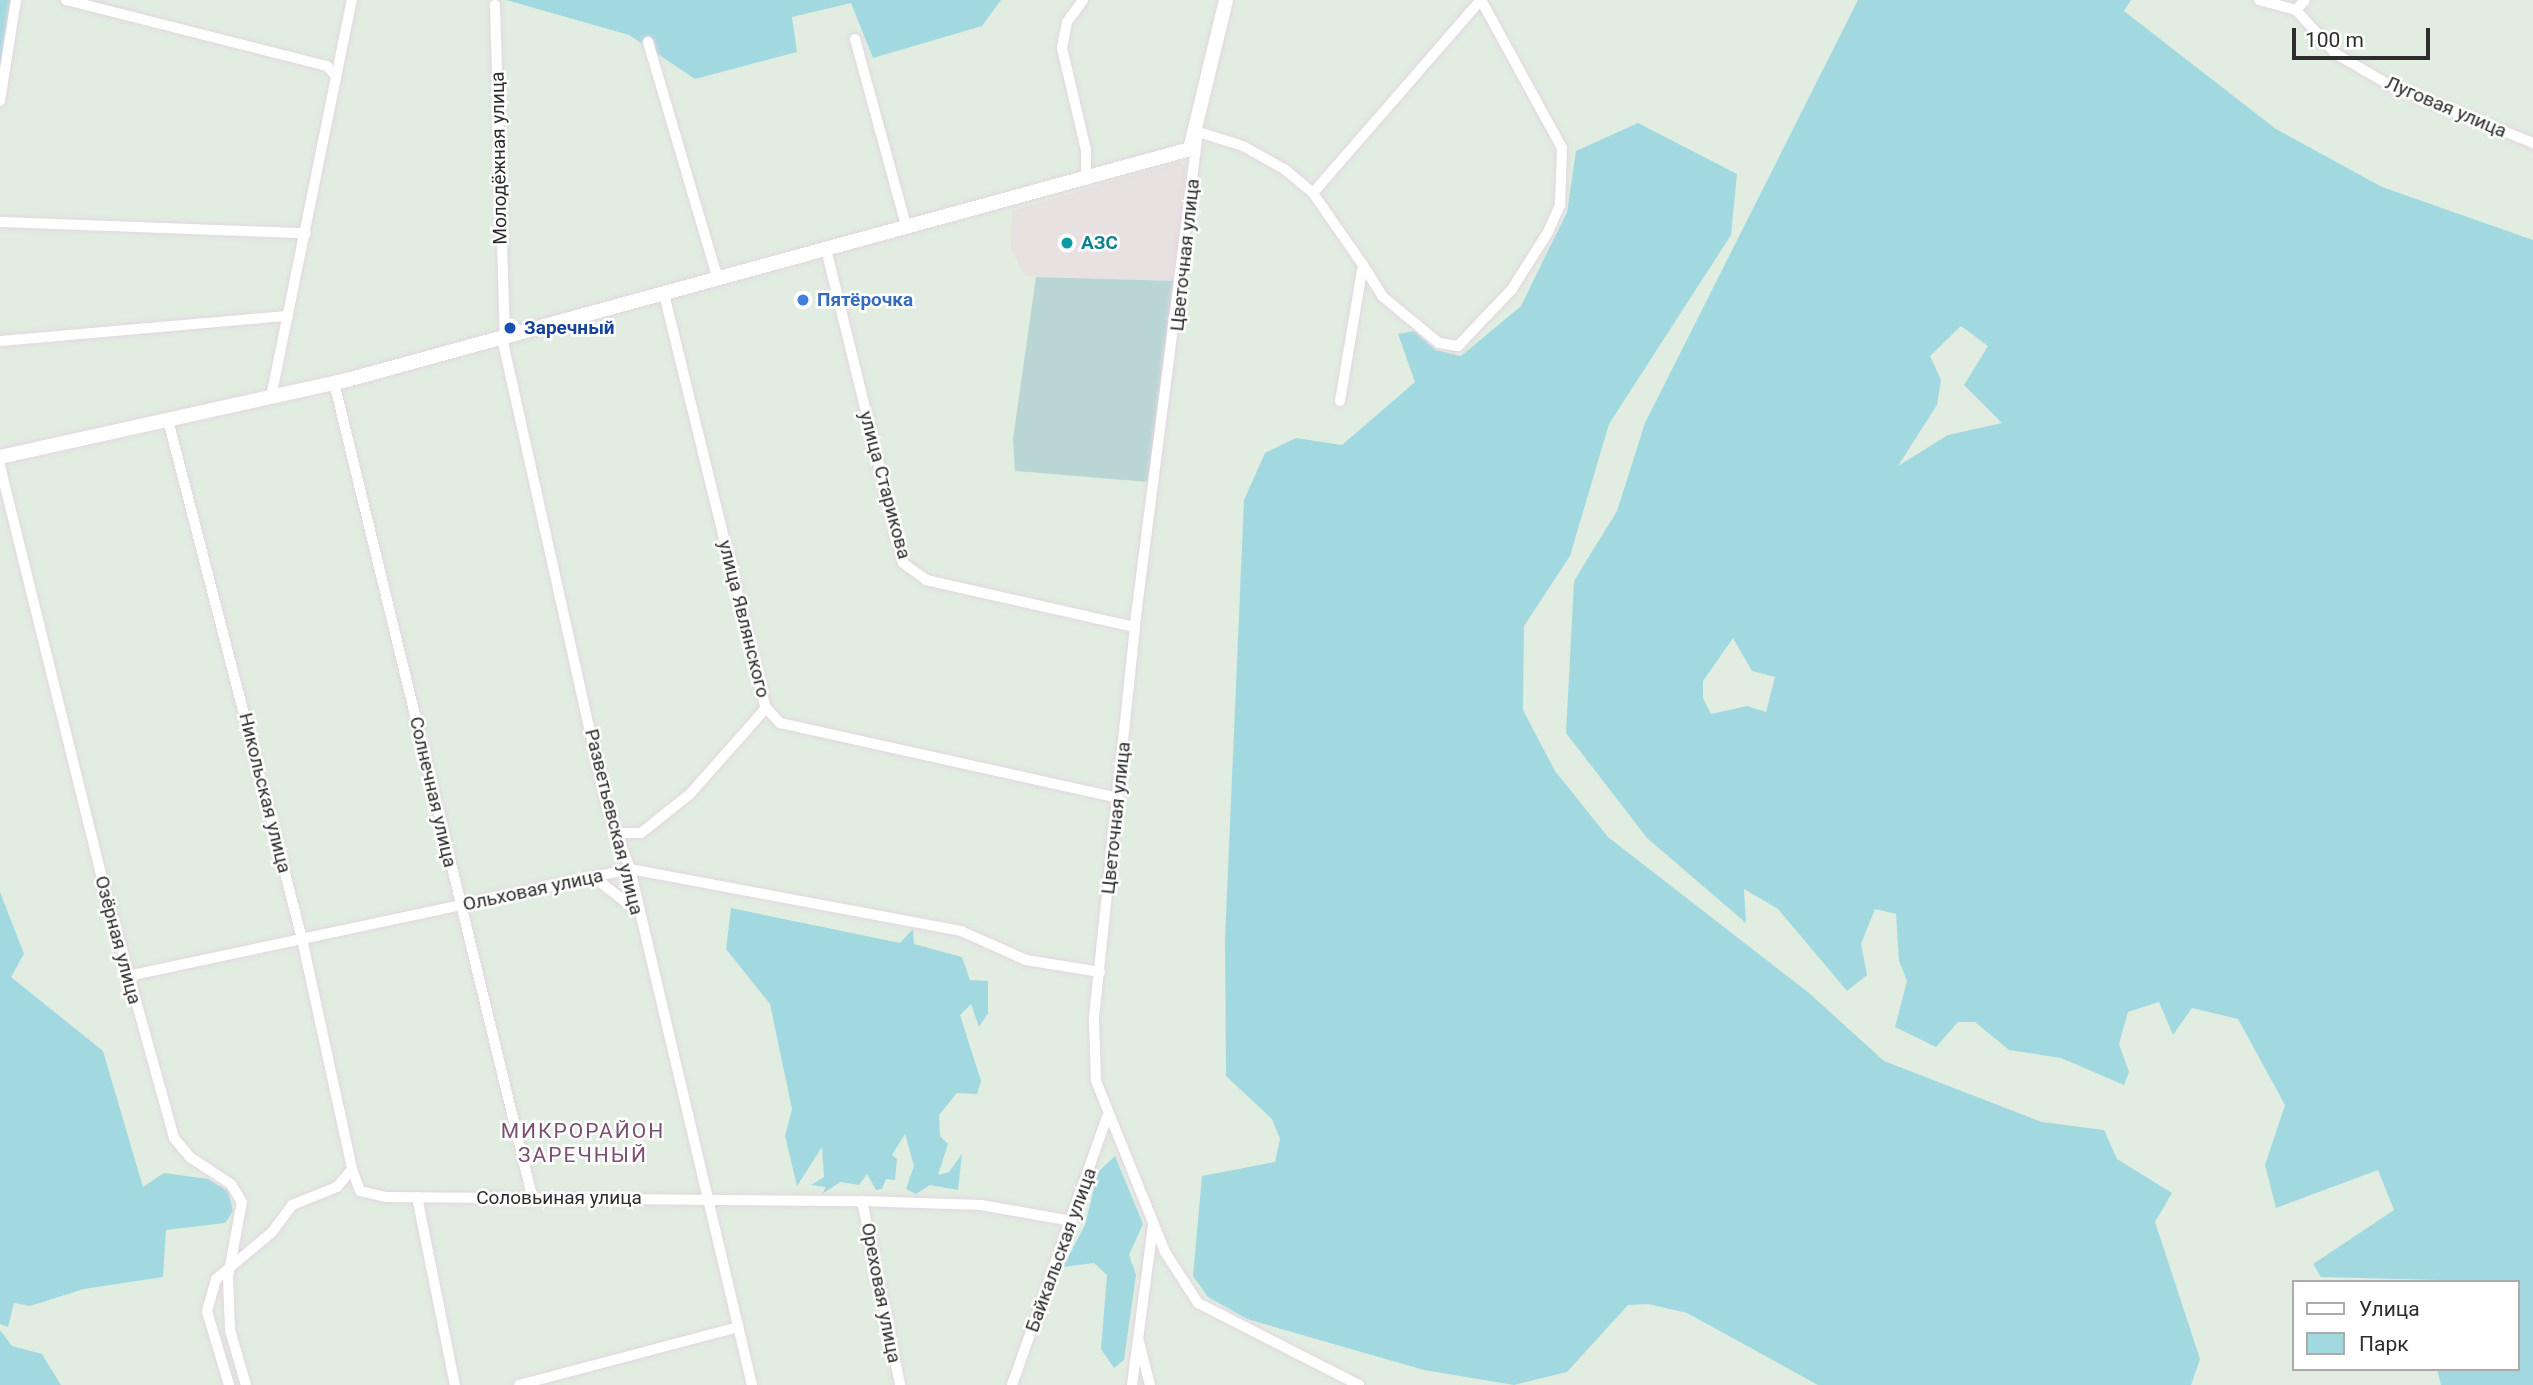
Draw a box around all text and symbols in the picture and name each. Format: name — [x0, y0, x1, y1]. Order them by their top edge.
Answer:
scale bar — [2295, 14, 2433, 58]
text: 100 m — [2305, 28, 2364, 52]
street label: Молодёжная улица — [486, 71, 512, 245]
street label: Луговая улица — [2382, 71, 2510, 143]
street label: Цветочная улица — [1166, 178, 1204, 332]
place label: АЗС — [1081, 232, 1118, 254]
marker: АЗС — [1059, 235, 1075, 251]
place label: Пятёрочка — [817, 289, 913, 311]
marker: Пятёрочка — [795, 292, 811, 308]
place label: Заречный — [524, 317, 615, 339]
marker: Заречный — [502, 320, 518, 336]
street label: улица Старикова — [854, 408, 916, 562]
street label: улица Являнского — [713, 538, 775, 700]
street label: Никольская улица — [234, 710, 296, 876]
street label: Солнечная улица — [405, 714, 461, 870]
street label: Разветьевская улица — [580, 727, 648, 917]
street label: Цветочная улица — [1097, 741, 1135, 895]
street label: Ольховая улица — [461, 864, 605, 916]
street label: Озёрная улица — [90, 873, 146, 1007]
district label: МИКРОРАЙОН ЗАРЕЧНЫЙ — [502, 1118, 664, 1168]
street label: Байкальская улица — [1021, 1165, 1101, 1335]
street label: Соловьиная улица — [476, 1187, 642, 1209]
street label: Ореховая улица — [856, 1221, 906, 1365]
legend — [2292, 1280, 2519, 1371]
text: Улица — [2359, 1297, 2420, 1321]
text: Парк — [2359, 1332, 2409, 1356]

